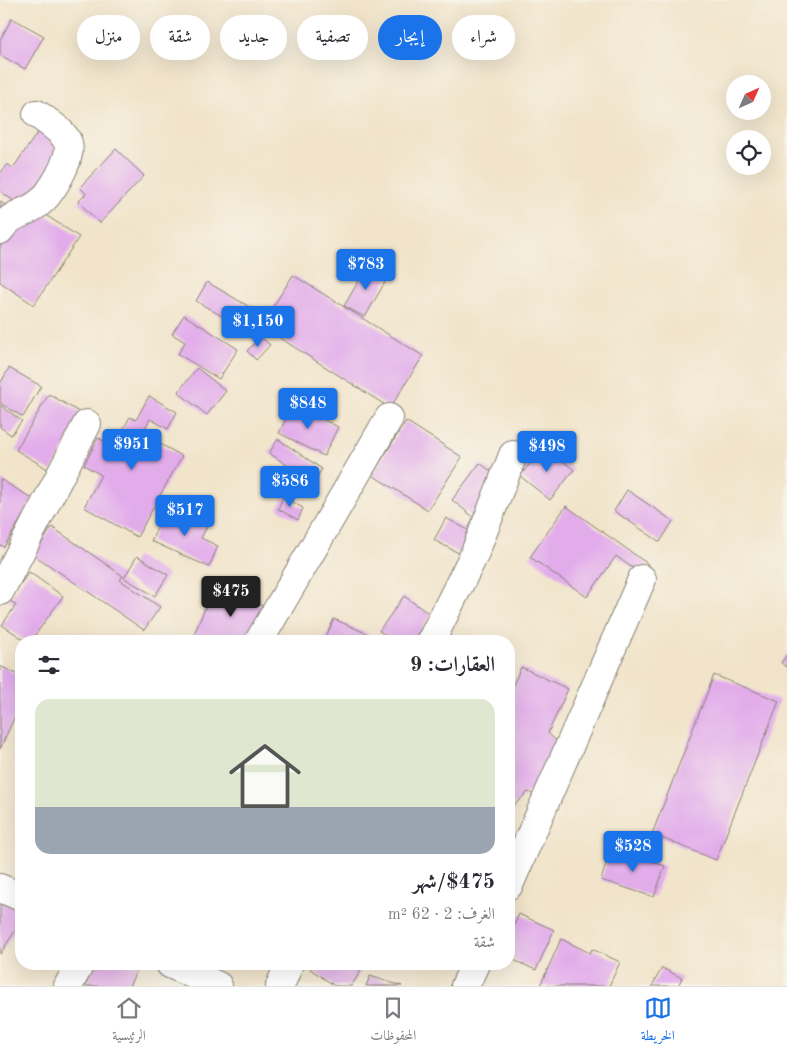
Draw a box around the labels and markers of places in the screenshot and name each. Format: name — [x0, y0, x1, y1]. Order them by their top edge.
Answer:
pin: $783 — [336, 248, 396, 291]
pin: $1,150 — [217, 306, 299, 348]
pin: $848 — [278, 388, 338, 430]
pin: $951 — [102, 428, 162, 471]
pin: $498 — [517, 430, 577, 473]
pin: $586 — [260, 466, 320, 508]
pin: $517 — [155, 494, 215, 537]
pin: $475 — [201, 576, 261, 618]
pin: $528 — [603, 830, 663, 873]

